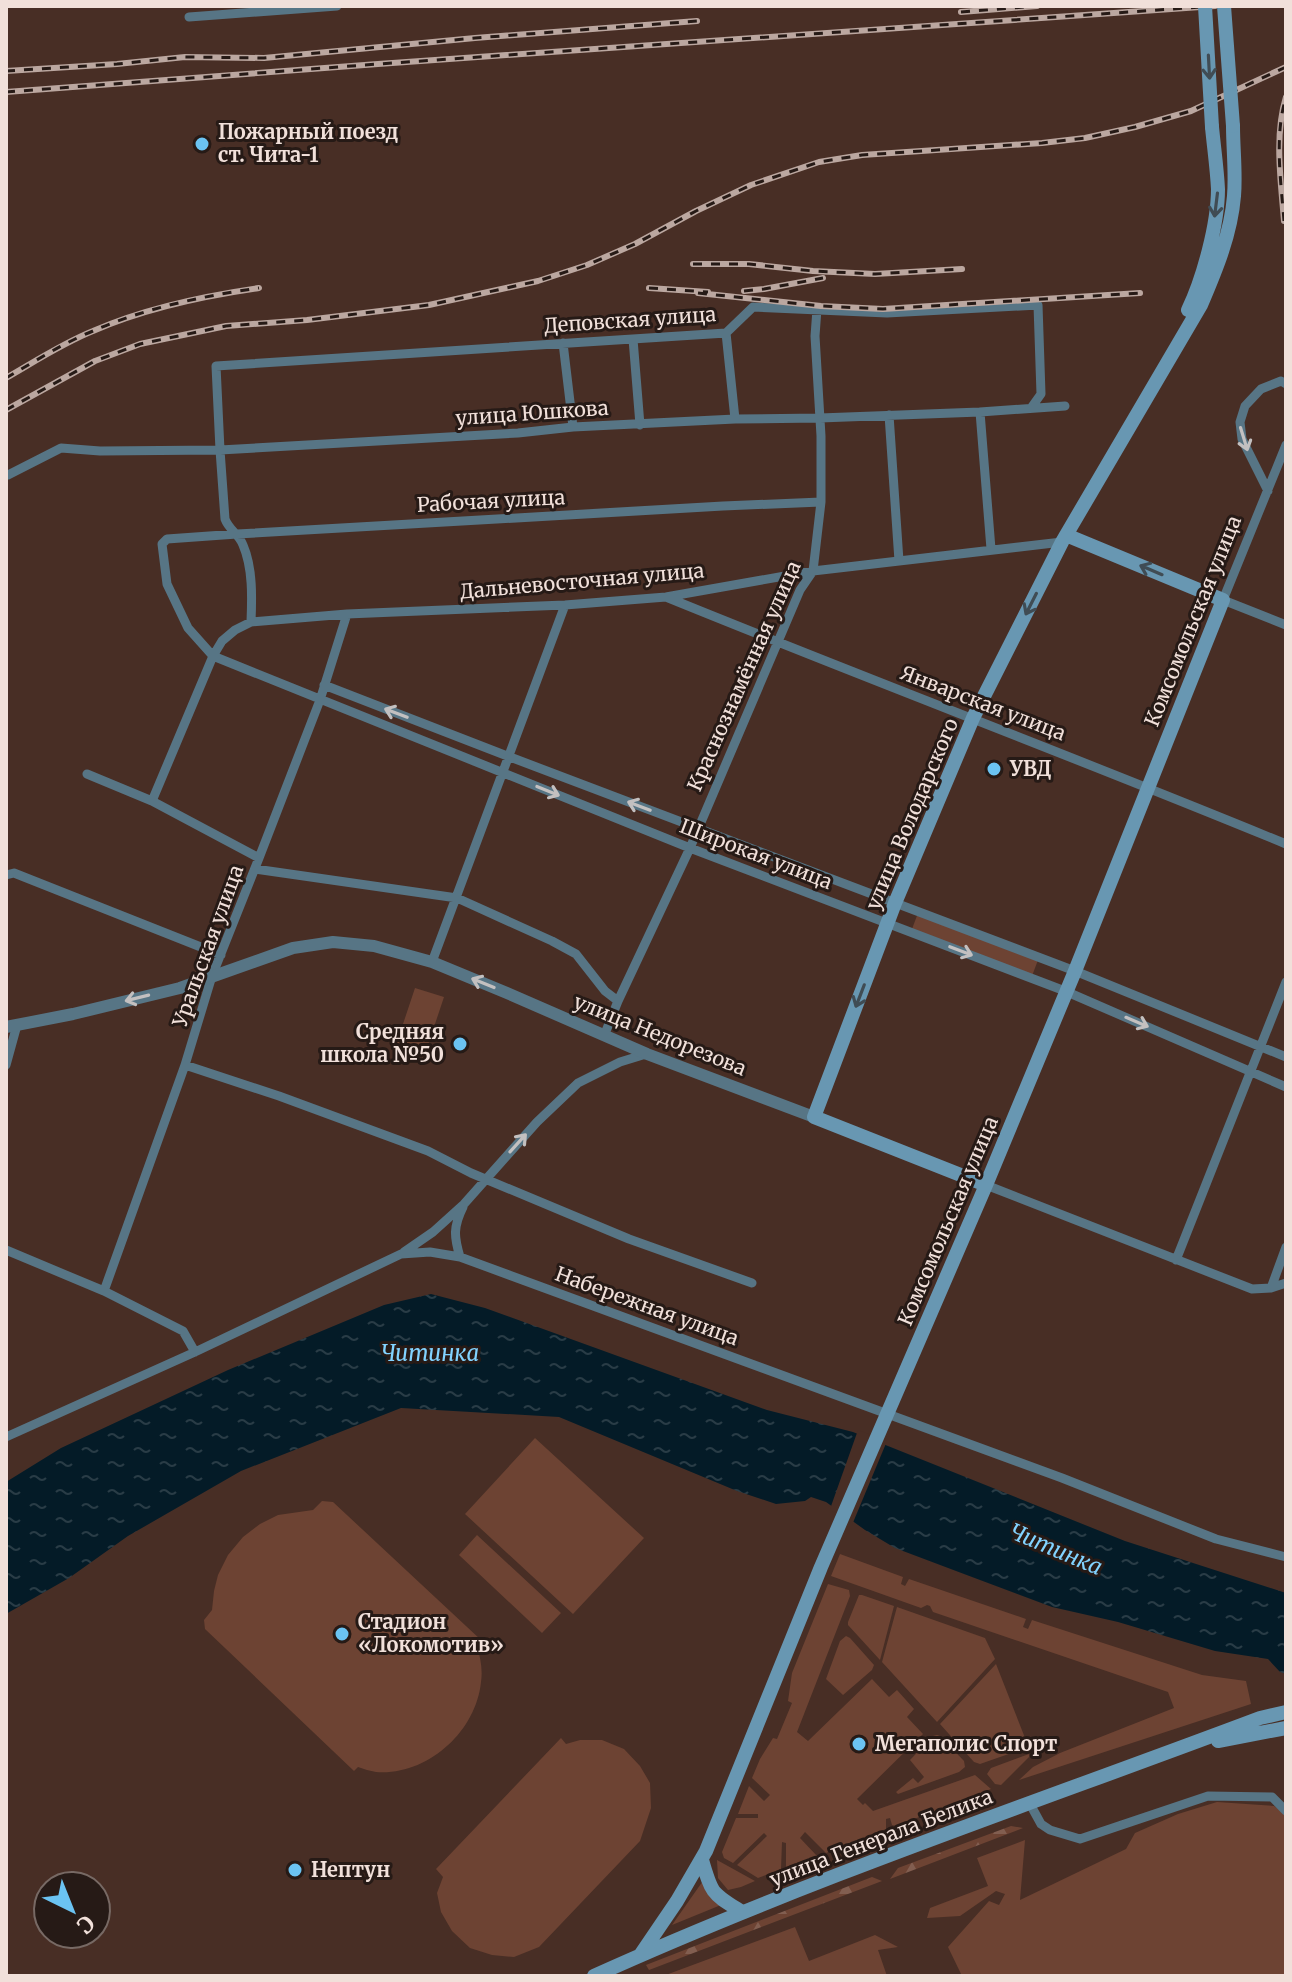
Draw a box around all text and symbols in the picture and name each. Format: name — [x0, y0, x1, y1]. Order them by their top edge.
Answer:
one-way arrow — [1201, 53, 1216, 79]
place label: Пожарный поезд ст. Чита-1 — [218, 119, 399, 167]
marker: Пожарный поезд ст. Чита-1 — [193, 135, 211, 153]
one-way arrow — [1208, 192, 1223, 217]
street label: Деповская улица — [543, 301, 717, 338]
street label: улица Юшкова — [455, 395, 610, 430]
one-way arrow — [1237, 425, 1252, 451]
street label: Рабочая улица — [416, 484, 566, 517]
street label: Комсомольская улица — [1139, 512, 1246, 730]
street label: Дальневосточная улица — [459, 557, 705, 604]
street label: Краснознамённая улица — [681, 557, 806, 795]
one-way arrow — [1139, 562, 1164, 577]
one-way arrow — [1022, 592, 1038, 616]
street label: Январская улица — [897, 660, 1070, 746]
one-way arrow — [384, 705, 409, 719]
street label: улица Володарского — [860, 714, 963, 913]
place label: УВД — [1009, 756, 1052, 781]
marker: УВД — [985, 760, 1003, 778]
one-way arrow — [535, 784, 560, 799]
one-way arrow — [627, 798, 652, 812]
street label: Широкая улица — [676, 813, 836, 894]
street label: Уральская улица — [166, 861, 249, 1031]
one-way arrow — [948, 945, 973, 959]
one-way arrow — [471, 975, 496, 989]
one-way arrow — [852, 983, 866, 1008]
street label: улица Недорезова — [570, 988, 750, 1081]
one-way arrow — [125, 992, 150, 1007]
one-way arrow — [1124, 1015, 1149, 1030]
place label: Средняя школа №50 — [320, 1019, 444, 1067]
marker: Средняя школа №50 — [451, 1035, 469, 1053]
street label: Комсомольская улица — [892, 1112, 1003, 1329]
one-way arrow — [509, 1133, 527, 1153]
street label: Набережная улица — [552, 1261, 743, 1350]
water label: Читинка — [381, 1339, 479, 1367]
water label: Читинка — [1005, 1517, 1107, 1581]
place label: Стадион «Локомотив» — [358, 1609, 504, 1657]
marker: Стадион «Локомотив» — [333, 1625, 351, 1643]
place label: Мегаполис Спорт — [875, 1731, 1057, 1756]
marker: Мегаполис Спорт — [850, 1735, 868, 1753]
street label: улица Генерала Белика — [766, 1783, 996, 1892]
place label: Нептун — [311, 1857, 390, 1882]
marker: Нептун — [286, 1861, 304, 1879]
north arrow — [32, 1870, 112, 1950]
text: С — [71, 1909, 101, 1940]

